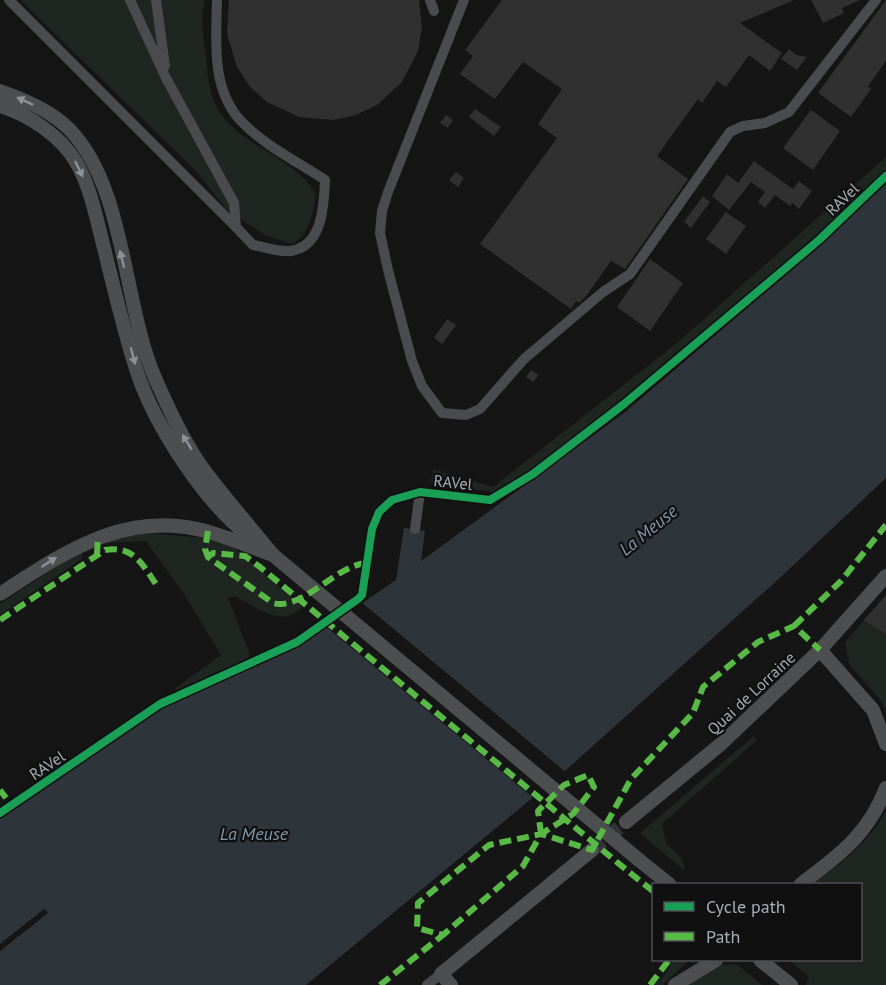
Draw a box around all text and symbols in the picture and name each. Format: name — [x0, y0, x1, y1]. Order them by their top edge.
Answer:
one-way arrow — [16, 96, 33, 105]
one-way arrow — [74, 160, 83, 177]
street label: RAVel — [821, 178, 863, 220]
one-way arrow — [117, 250, 127, 268]
one-way arrow — [129, 347, 138, 365]
one-way arrow — [181, 434, 192, 450]
street label: RAVel — [433, 470, 474, 494]
water label: La Meuse — [614, 499, 682, 560]
one-way arrow — [41, 557, 57, 568]
street label: Quai de Lorraine — [703, 647, 799, 739]
street label: RAVel — [25, 746, 69, 784]
water label: La Meuse — [220, 822, 289, 845]
legend — [652, 883, 862, 961]
text: Cycle path — [706, 895, 786, 918]
text: Path — [706, 925, 740, 948]

